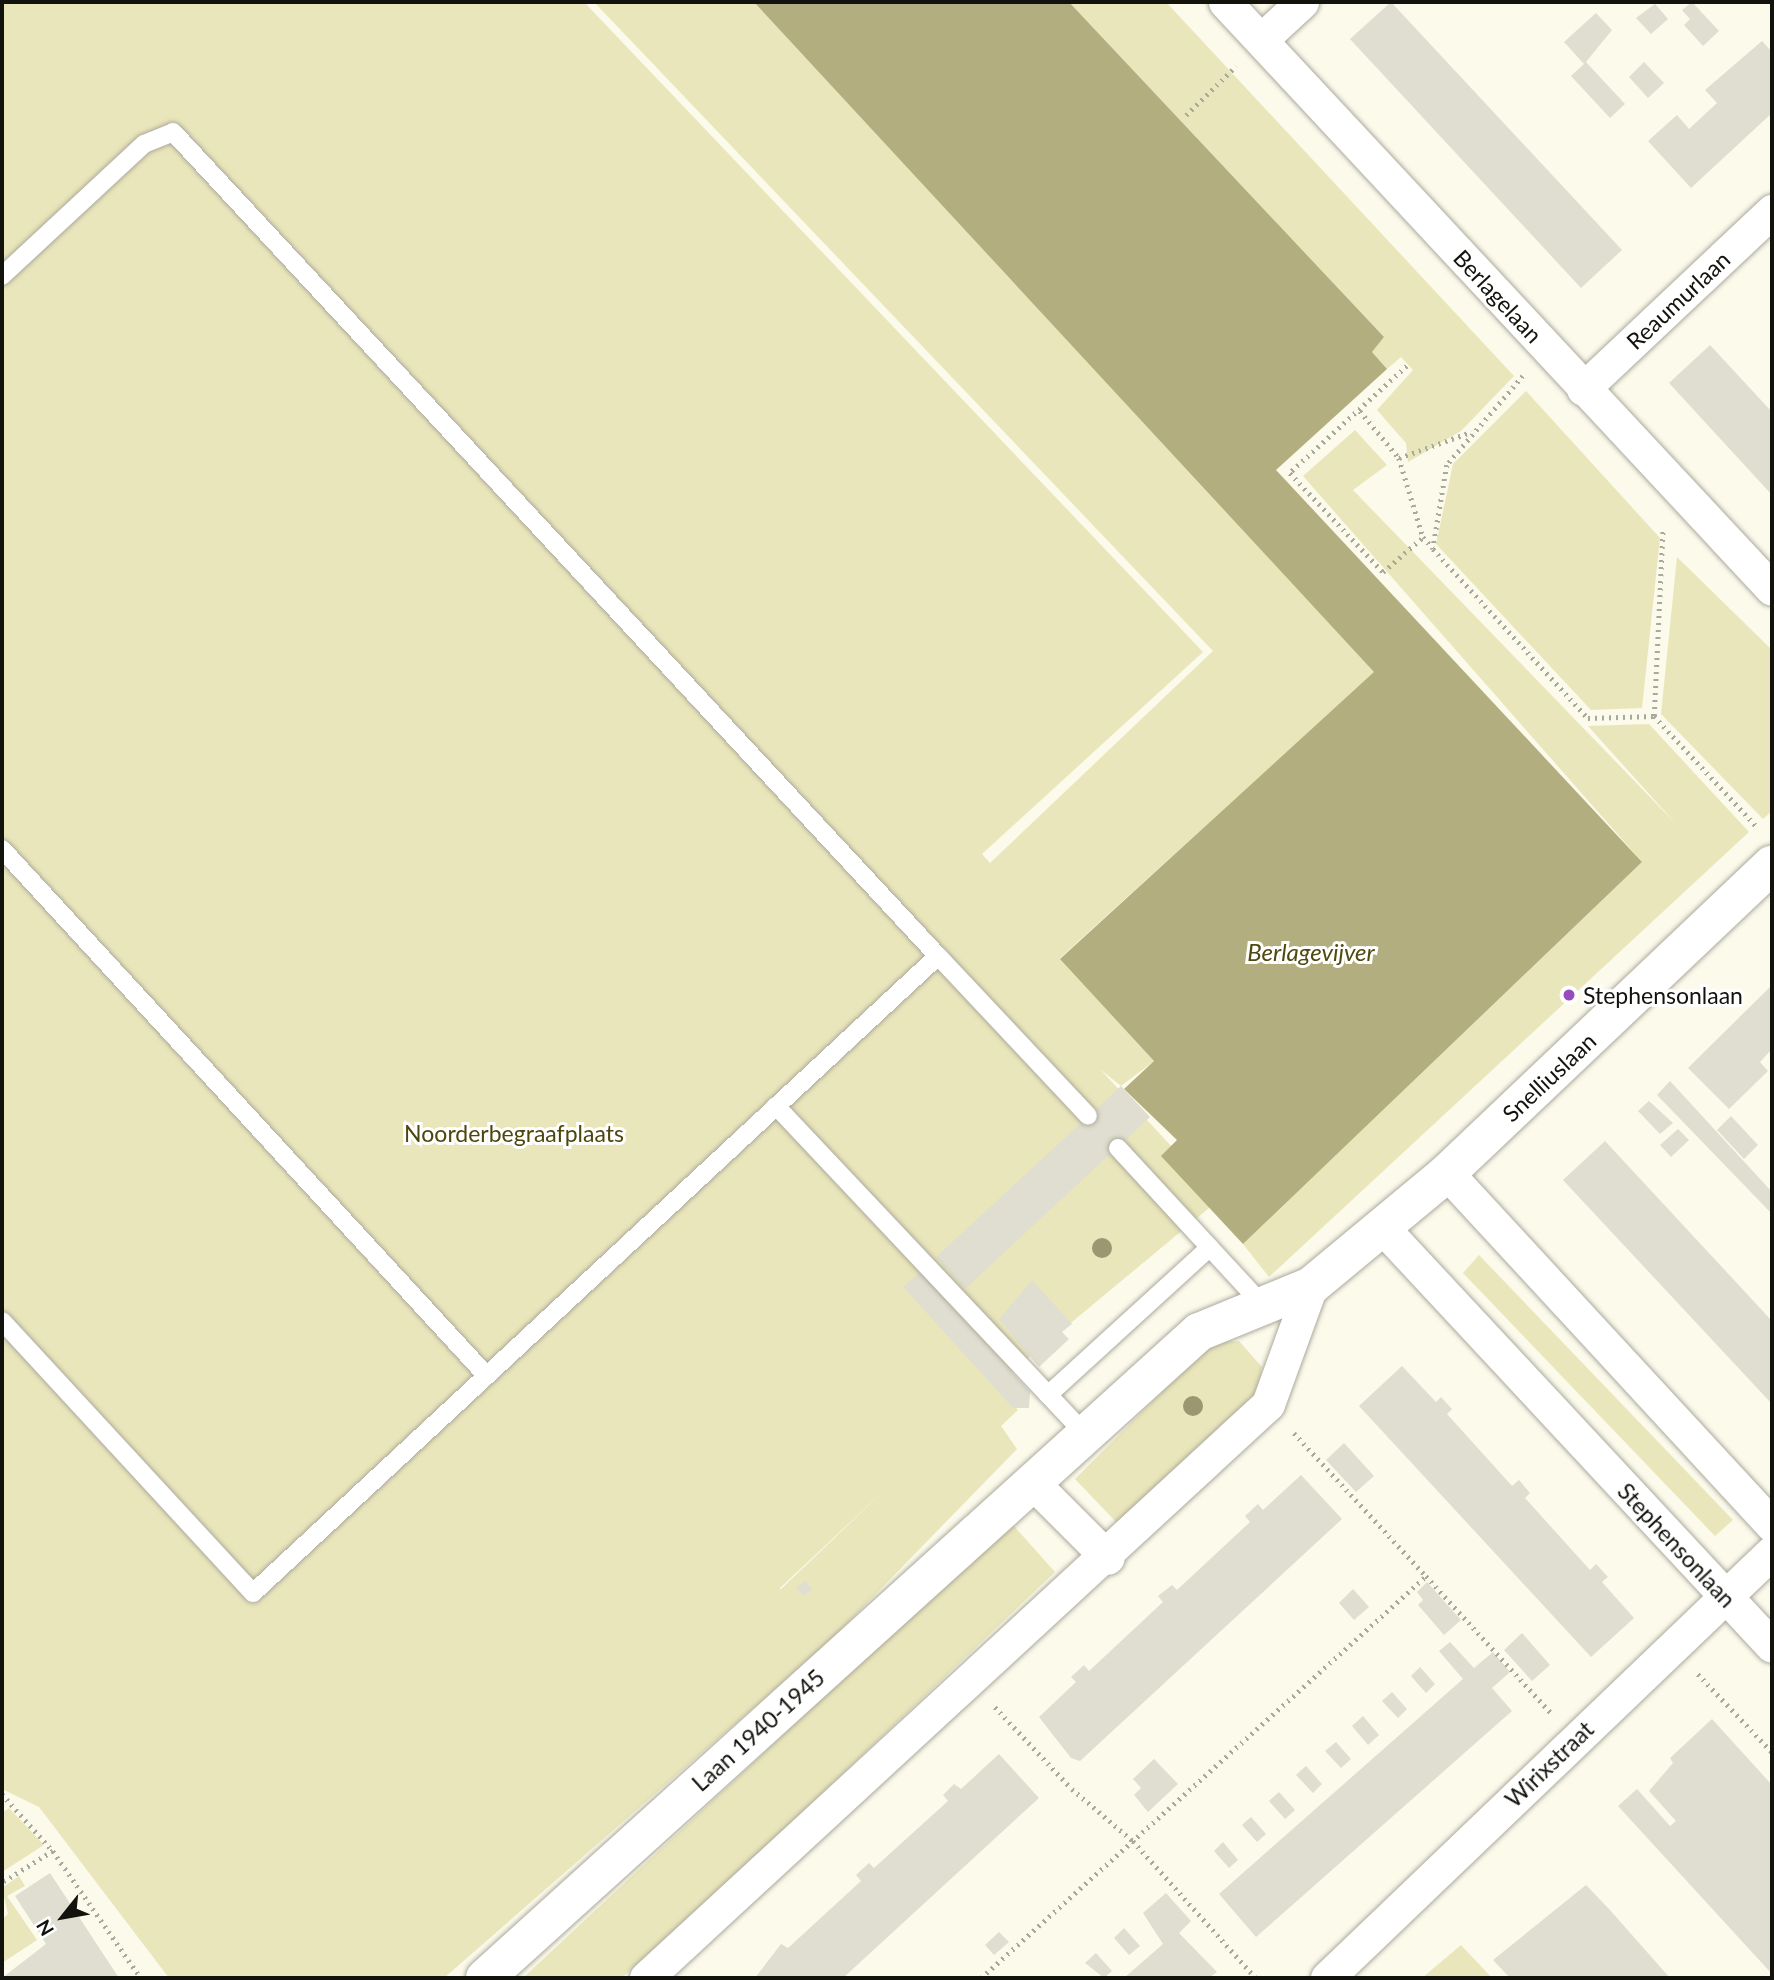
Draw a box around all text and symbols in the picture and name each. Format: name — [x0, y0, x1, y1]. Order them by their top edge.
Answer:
street label: Berlagelaan — [1448, 244, 1548, 348]
street label: Reaumurlaan — [1621, 245, 1735, 355]
water label: Berlagevijver — [1247, 938, 1375, 966]
place label: Stephensonlaan — [1583, 981, 1743, 1009]
marker: Stephensonlaan — [1561, 987, 1577, 1003]
street label: Snelliuslaan — [1497, 1027, 1601, 1127]
park label: Noorderbegraafplaats — [404, 1119, 624, 1147]
street label: Stephensonlaan — [1612, 1477, 1742, 1613]
street label: Laan 1940-1945 — [686, 1663, 830, 1797]
street label: Wirixstraat — [1499, 1715, 1599, 1813]
north arrow — [28, 1882, 98, 1952]
text: N — [31, 1916, 58, 1940]

